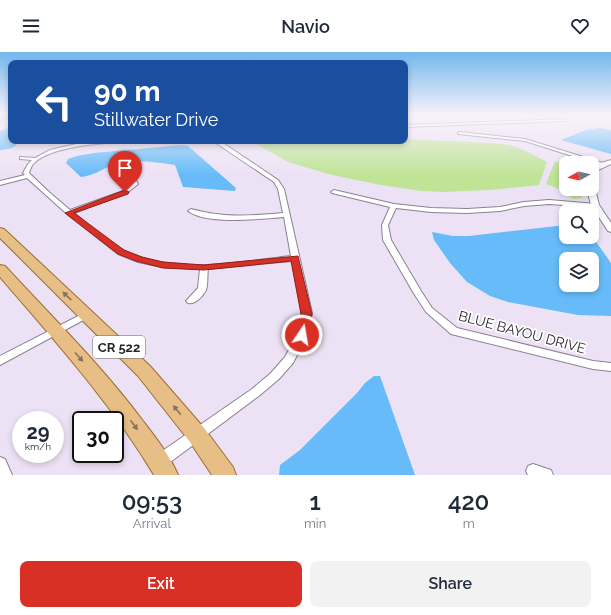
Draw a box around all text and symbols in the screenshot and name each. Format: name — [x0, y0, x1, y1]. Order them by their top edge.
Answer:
icon: menu — [20, 15, 42, 37]
icon: heart — [569, 15, 591, 37]
text: Navio — [281, 16, 330, 37]
text: 90 m — [94, 75, 160, 108]
icon: left — [28, 76, 80, 128]
text: Stillwater Drive — [94, 109, 218, 130]
pin — [108, 151, 142, 192]
north arrow — [559, 156, 599, 196]
map controls — [559, 156, 599, 292]
icon: arrive — [114, 157, 136, 179]
button: search — [559, 204, 599, 244]
button: layers — [559, 252, 599, 292]
one-way arrow — [62, 291, 72, 301]
street label: BLUE BAYOU DRIVE — [457, 307, 587, 357]
position arrow — [281, 314, 323, 356]
road number: CR 522 — [93, 336, 145, 358]
one-way arrow — [74, 352, 83, 362]
one-way arrow — [172, 404, 181, 415]
speed limit sign: 30 — [72, 411, 124, 463]
one-way arrow — [130, 419, 138, 430]
text: 29 — [26, 420, 50, 444]
text: km/h — [25, 441, 51, 452]
text: 09:53 — [122, 487, 182, 516]
text: 1 — [309, 487, 321, 516]
text: 420 — [448, 487, 489, 516]
text: Arrival — [133, 516, 171, 531]
text: min — [304, 516, 326, 531]
text: m — [463, 516, 475, 531]
button: Exit — [20, 561, 302, 607]
button: Share — [310, 561, 591, 607]

